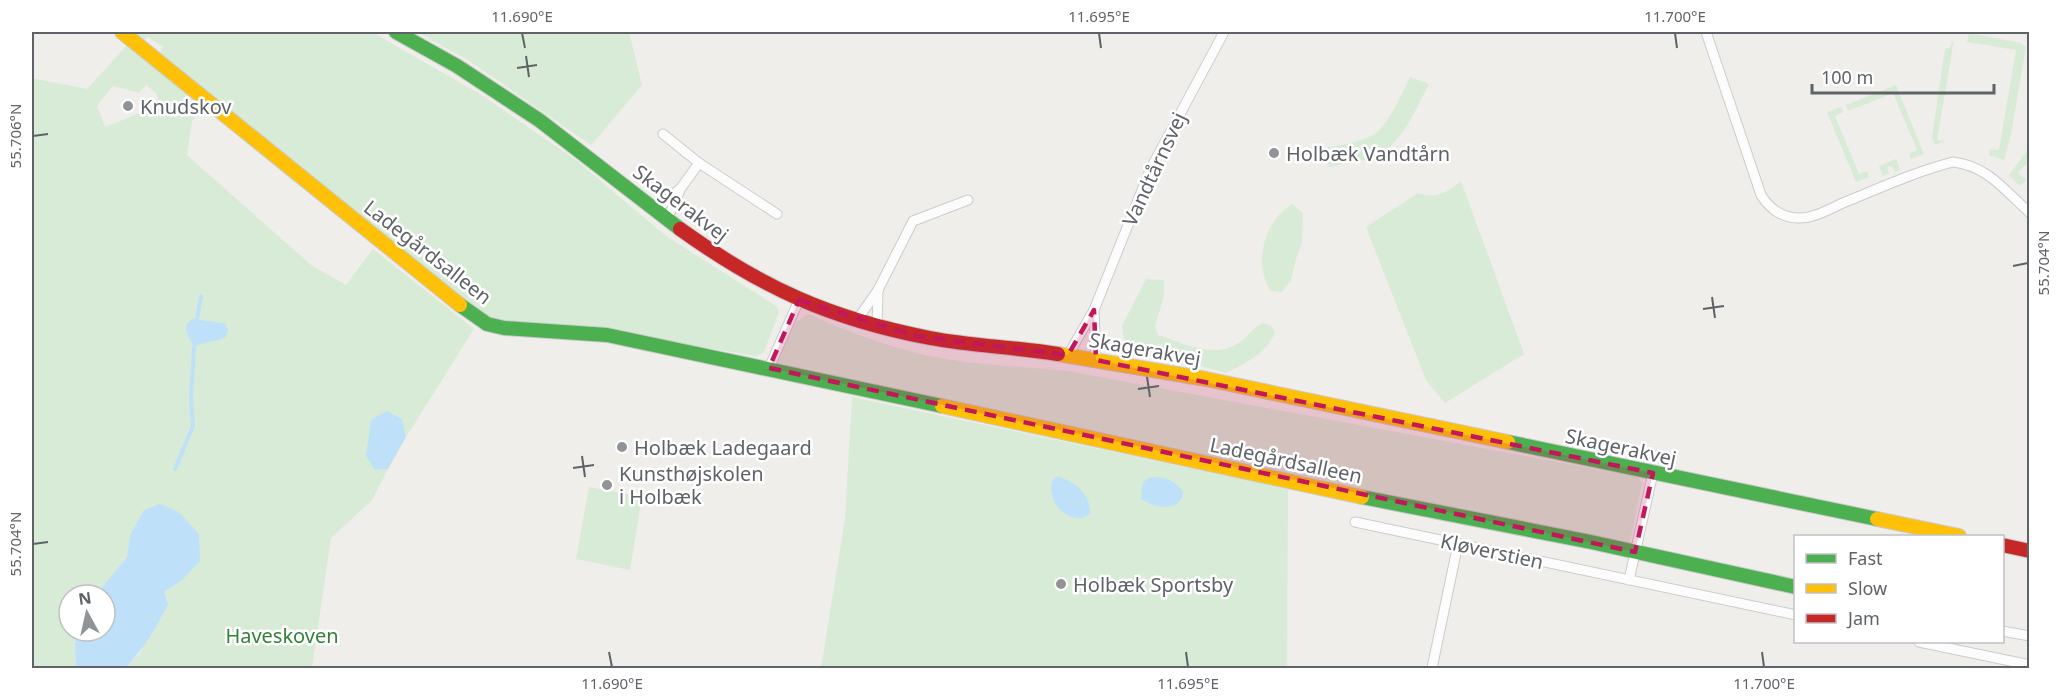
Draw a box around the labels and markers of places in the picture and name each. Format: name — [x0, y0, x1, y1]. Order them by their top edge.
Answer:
place label: Knudskov — [140, 93, 232, 120]
marker: Knudskov — [121, 99, 135, 113]
place label: Holbæk Vandtårn — [1286, 140, 1450, 167]
marker: Holbæk Vandtårn — [1267, 146, 1281, 160]
place label: Holbæk Ladegaard — [634, 434, 812, 461]
marker: Holbæk Ladegaard — [615, 440, 629, 454]
place label: Kunsthøjskolen i Holbæk — [619, 460, 764, 510]
marker: Kunsthøjskolen i Holbæk — [600, 478, 614, 492]
place label: Holbæk Sportsby — [1073, 571, 1234, 598]
marker: Holbæk Sportsby — [1054, 577, 1068, 591]

